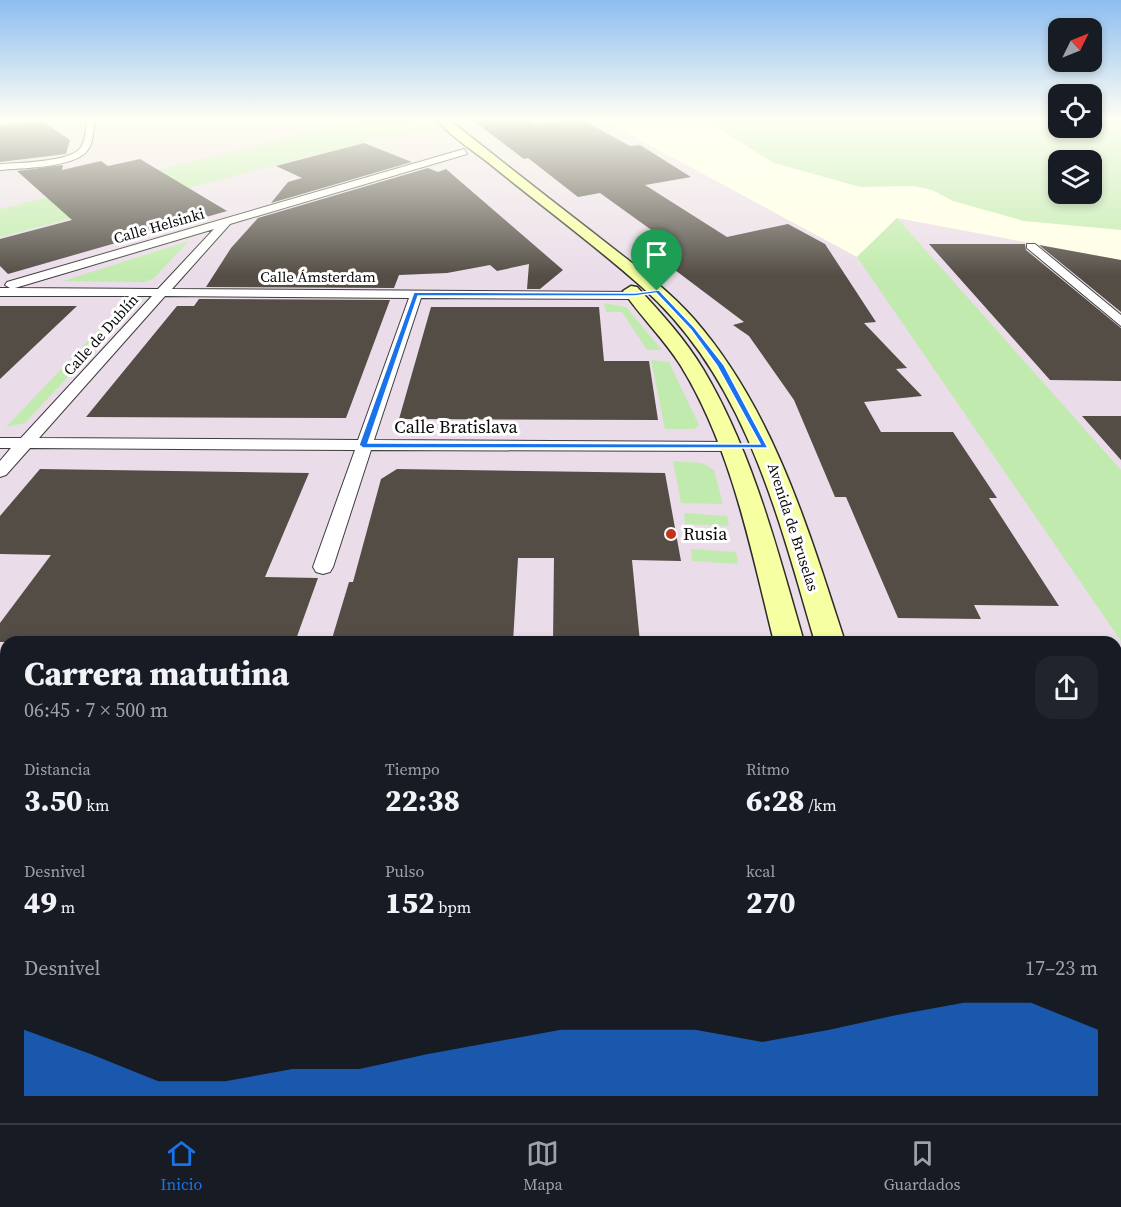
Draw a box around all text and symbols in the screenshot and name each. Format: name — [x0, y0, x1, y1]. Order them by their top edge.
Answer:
north arrow — [1048, 18, 1102, 72]
map controls — [1048, 18, 1102, 204]
button: locate — [1048, 84, 1102, 138]
button: layers — [1048, 150, 1102, 204]
street label: Calle Helsinki — [111, 203, 207, 248]
pin — [631, 229, 682, 291]
icon: arrive — [640, 238, 673, 271]
street label: Calle Ámsterdam — [260, 266, 376, 287]
street label: Calle de Dublín — [58, 289, 143, 380]
street label: Calle Bratislava — [394, 414, 518, 439]
street label: Avenida de Bruselas — [763, 460, 824, 594]
place label: Rusia — [683, 521, 728, 546]
marker: Rusia — [664, 527, 678, 541]
text: Carrera matutina — [24, 651, 289, 696]
button: share — [1035, 656, 1098, 719]
text: 06:45 · 7 × 500 m — [24, 696, 168, 724]
text: Distancia — [24, 758, 91, 780]
text: Tiempo — [385, 758, 440, 780]
text: Ritmo — [746, 758, 790, 780]
text: 3.50 — [24, 780, 83, 821]
text: 22:38 — [385, 780, 460, 821]
text: 6:28 — [746, 780, 805, 821]
text: km — [83, 794, 110, 816]
text: /km — [805, 794, 837, 816]
text: Desnivel — [24, 860, 85, 882]
text: Pulso — [385, 860, 424, 882]
text: kcal — [746, 860, 775, 882]
text: 49 — [24, 882, 57, 923]
text: 152 — [385, 882, 435, 923]
text: 270 — [746, 882, 796, 923]
text: m — [57, 896, 75, 918]
text: bpm — [435, 896, 471, 918]
text: Desnivel — [24, 954, 101, 982]
text: 17–23 m — [1025, 954, 1098, 982]
tab: Inicio — [161, 1137, 202, 1195]
tab: Mapa — [523, 1137, 563, 1195]
tab: Guardados — [884, 1137, 960, 1195]

